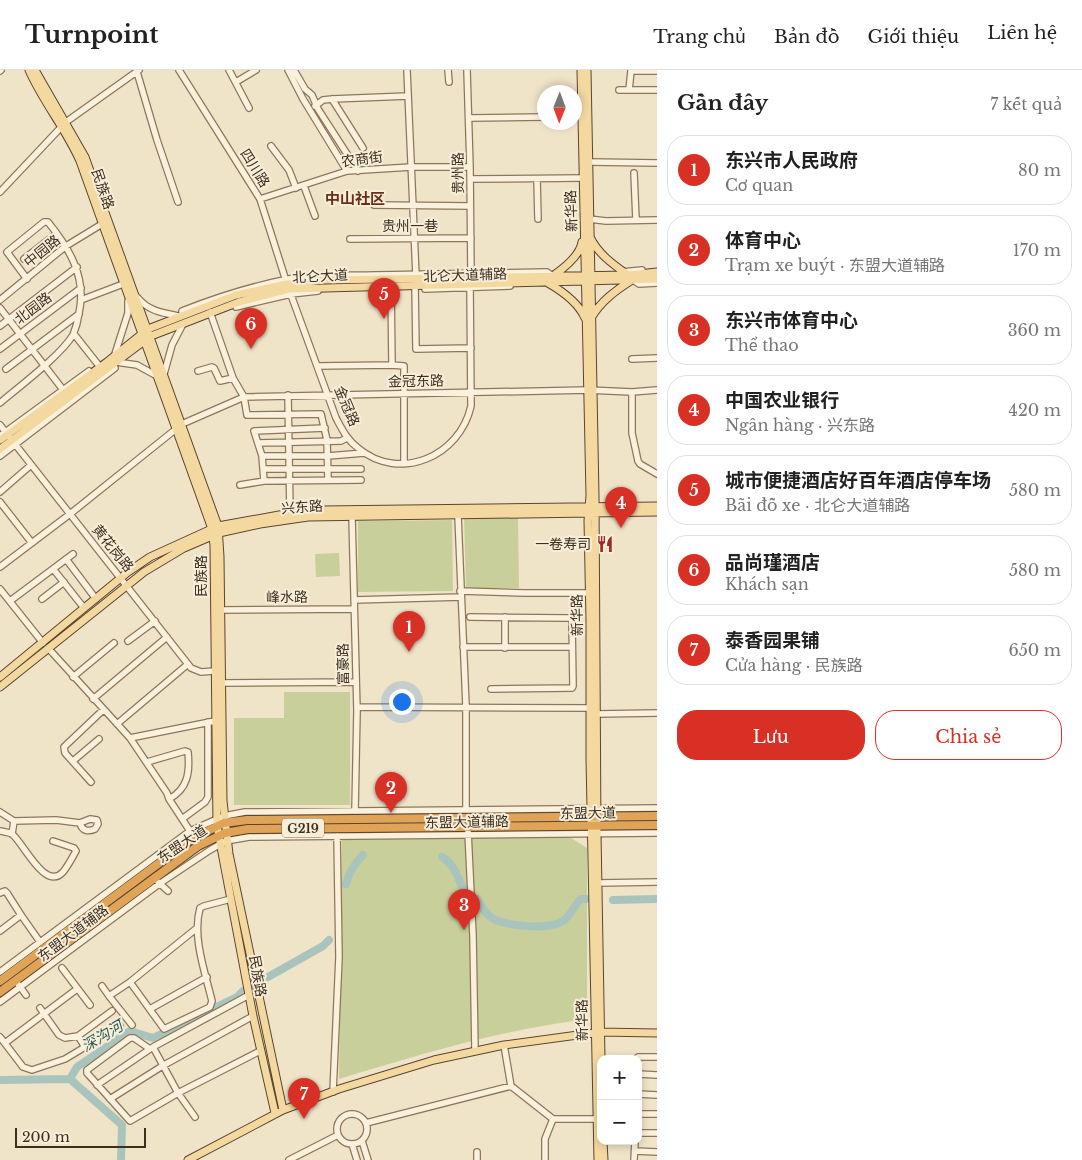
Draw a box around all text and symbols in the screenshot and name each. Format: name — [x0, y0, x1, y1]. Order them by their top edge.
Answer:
text: Turnpoint — [25, 20, 158, 49]
text: Liên hệ — [987, 22, 1057, 44]
text: Trang chủ — [653, 26, 746, 48]
text: Bản đồ — [774, 26, 839, 48]
text: Giới thiệu — [867, 26, 959, 48]
north arrow — [537, 85, 582, 130]
text: Gần đây — [677, 90, 768, 116]
text: 7 kết quả — [990, 94, 1062, 114]
street label: 四川路 — [236, 145, 274, 191]
street label: 农商街 — [340, 148, 384, 170]
text: 东兴市人民政府 — [725, 149, 858, 172]
street label: 贵州路 — [449, 152, 467, 194]
text: 1 — [691, 160, 697, 180]
text: 80 m — [1018, 160, 1061, 180]
street label: 民族路 — [88, 166, 118, 212]
text: Cơ quan — [725, 175, 793, 195]
district label: 中山社区 — [325, 189, 385, 208]
street label: 新华路 — [561, 190, 581, 232]
street label: 贵州一巷 — [382, 217, 438, 235]
text: 体育中心 — [725, 229, 801, 252]
street label: 中园路 — [20, 231, 64, 271]
text: 2 — [689, 240, 699, 260]
text: 170 m — [1013, 240, 1061, 260]
text: Trạm xe buýt · 东盟大道辅路 — [725, 255, 945, 275]
street label: 北仑大道辅路 — [423, 265, 507, 285]
street label: 北仑大道 — [292, 266, 348, 286]
pin: 5 — [368, 278, 400, 319]
street label: 北园路 — [11, 288, 55, 328]
pin: 6 — [235, 308, 267, 349]
text: 东兴市体育中心 — [725, 309, 858, 332]
text: 3 — [689, 320, 699, 340]
text: 360 m — [1008, 320, 1061, 340]
text: Thể thao — [725, 335, 799, 355]
street label: 金冠东路 — [388, 372, 444, 390]
street label: 金冠路 — [331, 383, 363, 429]
text: 中国农业银行 — [725, 389, 839, 412]
text: 4 — [689, 400, 699, 420]
text: 420 m — [1009, 400, 1061, 420]
text: Ngân hàng · 兴东路 — [725, 415, 875, 435]
text: 城市便捷酒店好百年酒店停车场 — [725, 469, 991, 492]
text: 5 — [689, 480, 699, 500]
text: 580 m — [1009, 480, 1061, 500]
pin: 4 — [605, 487, 637, 528]
text: Bãi đỗ xe · 北仑大道辅路 — [725, 495, 910, 515]
street label: 兴东路 — [280, 497, 324, 517]
street label: 黄花岗路 — [88, 521, 138, 575]
restaurant icon: 一卷寿司 — [595, 534, 615, 554]
place label: 一卷寿司 — [535, 535, 591, 553]
text: 品尚瑾酒店 — [725, 551, 820, 574]
street label: 民族路 — [192, 555, 210, 597]
text: 6 — [689, 560, 699, 580]
text: 580 m — [1009, 560, 1061, 580]
text: Khách sạn — [725, 574, 809, 594]
street label: 峰水路 — [266, 588, 308, 606]
street label: 新华路 — [568, 594, 586, 636]
pin: 1 — [393, 611, 425, 652]
text: 泰香园果铺 — [725, 629, 820, 652]
text: 7 — [690, 640, 698, 660]
text: 650 m — [1008, 640, 1061, 660]
street label: 富豪路 — [334, 643, 352, 685]
text: Cửa hàng · 民族路 — [725, 655, 863, 675]
your location — [389, 689, 415, 715]
button: Lưu — [677, 710, 865, 760]
button: Chia sẻ — [875, 710, 1062, 760]
pin: 2 — [375, 772, 407, 813]
street label: 东盟大道 — [560, 804, 616, 822]
street label: 东盟大道辅路 — [425, 812, 509, 832]
road number: G219 — [282, 818, 324, 838]
street label: 东盟大道 — [154, 821, 210, 867]
pin: 3 — [448, 889, 480, 930]
street label: 东盟大道辅路 — [34, 901, 112, 965]
street label: 民族路 — [245, 954, 271, 998]
street label: 新华路 — [573, 999, 591, 1041]
water label: 深沟河 — [78, 1015, 129, 1056]
map controls — [597, 1055, 642, 1145]
button: + — [597, 1055, 642, 1100]
pin: 7 — [288, 1078, 320, 1119]
button: − — [597, 1100, 642, 1145]
scale bar — [15, 1125, 146, 1148]
text: 200 m — [22, 1128, 70, 1146]

